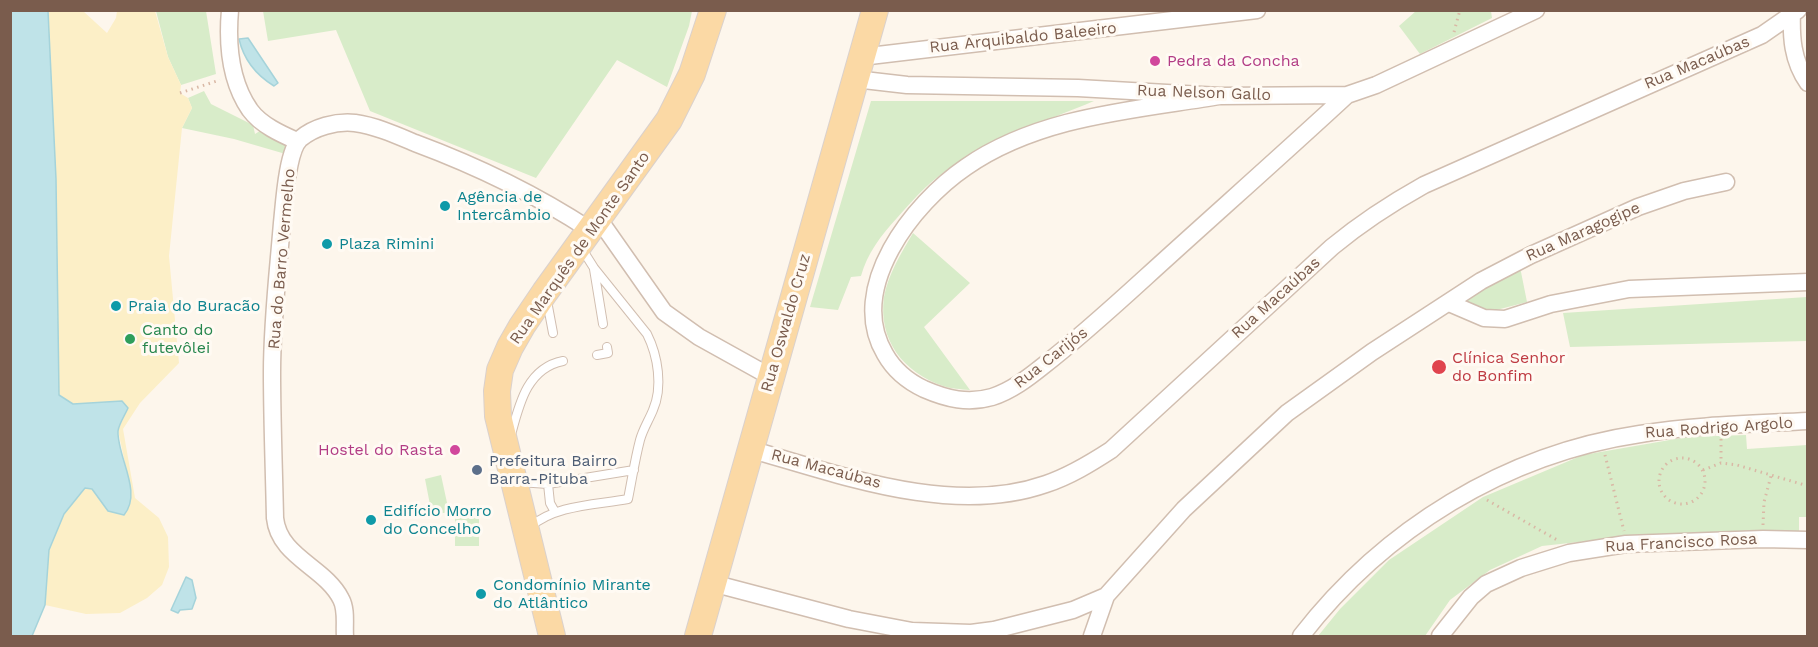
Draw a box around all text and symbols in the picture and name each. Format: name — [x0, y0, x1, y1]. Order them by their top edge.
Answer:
street label: Rua Arquibaldo Baleeiro — [929, 19, 1117, 57]
street label: Rua Macaúbas — [1641, 32, 1753, 94]
place label: Pedra da Concha — [1167, 51, 1300, 71]
marker: Pedra da Concha — [1148, 54, 1162, 68]
street label: Rua Nelson Gallo — [1137, 81, 1271, 105]
street label: Rua Marquês de Monte Santo — [506, 148, 654, 348]
street label: Rua do Barro Vermelho — [265, 168, 299, 350]
place label: Agência de Intercâmbio — [457, 187, 551, 225]
street label: Rua Maragogipe — [1523, 198, 1643, 266]
marker: Agência de Intercâmbio — [438, 199, 452, 213]
place label: Plaza Rimini — [339, 234, 434, 254]
marker: Plaza Rimini — [320, 237, 334, 251]
street label: Rua Oswaldo Cruz — [757, 252, 815, 394]
street label: Rua Macaúbas — [1228, 253, 1324, 343]
place label: Praia do Buracão — [128, 296, 260, 316]
marker: Praia do Buracão — [109, 299, 123, 313]
place label: Canto do futevôlei — [142, 320, 213, 358]
street label: Rua Carijós — [1010, 323, 1092, 393]
marker: Canto do futevôlei — [123, 332, 137, 346]
place label: Clínica Senhor do Bonfim — [1452, 348, 1565, 386]
marker: Clínica Senhor do Bonfim — [1430, 358, 1448, 376]
street label: Rua Rodrigo Argolo — [1644, 413, 1794, 443]
place label: Hostel do Rasta — [318, 440, 443, 460]
marker: Hostel do Rasta — [448, 443, 462, 457]
street label: Rua Macaúbas — [769, 445, 883, 493]
place label: Prefeitura Bairro Barra-Pituba — [489, 451, 617, 489]
marker: Prefeitura Bairro Barra-Pituba — [470, 463, 484, 477]
place label: Edifício Morro do Concelho — [383, 501, 492, 539]
marker: Edifício Morro do Concelho — [364, 513, 378, 527]
street label: Rua Francisco Rosa — [1604, 529, 1758, 557]
place label: Condomínio Mirante do Atlântico — [493, 575, 651, 613]
marker: Condomínio Mirante do Atlântico — [474, 587, 488, 601]

